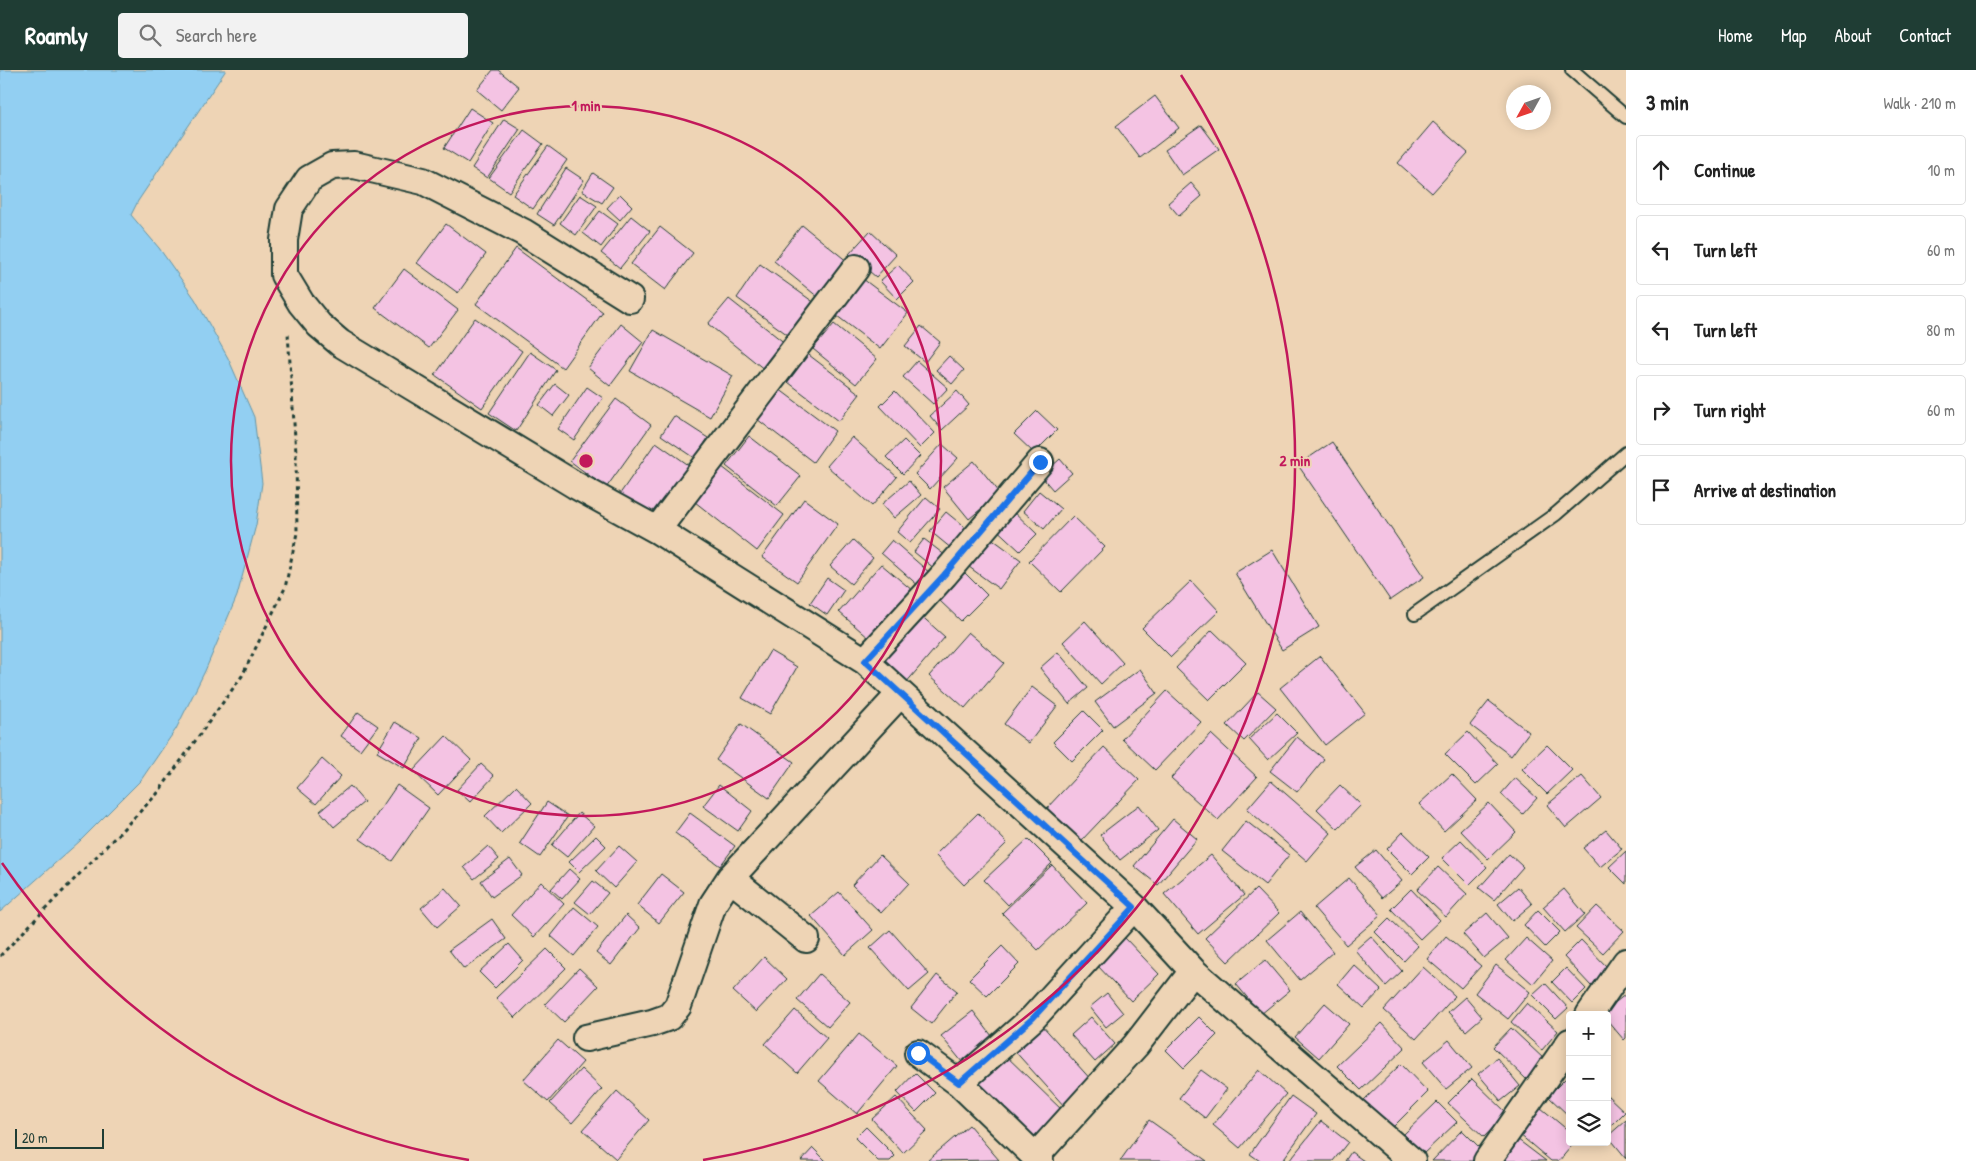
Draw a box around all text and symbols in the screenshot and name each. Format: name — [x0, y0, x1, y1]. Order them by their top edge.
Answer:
search box — [118, 13, 468, 58]
text: Roamly — [25, 19, 88, 51]
icon: search — [136, 21, 164, 49]
text: Search here — [176, 22, 257, 48]
text: Home — [1718, 23, 1753, 48]
text: Map — [1781, 23, 1806, 48]
text: About — [1834, 23, 1871, 48]
text: Contact — [1899, 23, 1951, 48]
north arrow — [1506, 85, 1551, 130]
text: 3 min — [1646, 88, 1689, 117]
text: Walk · 210 m — [1883, 92, 1956, 114]
text: 1 min — [571, 95, 601, 116]
icon: ahead — [1647, 156, 1675, 184]
text: Continue — [1694, 157, 1755, 183]
text: 10 m — [1927, 159, 1955, 181]
icon: left — [1647, 236, 1675, 264]
text: Turn left — [1694, 237, 1757, 263]
text: 60 m — [1927, 239, 1955, 261]
icon: left — [1647, 316, 1675, 344]
text: Turn left — [1694, 317, 1757, 343]
text: 80 m — [1926, 319, 1955, 341]
icon: right — [1647, 396, 1675, 424]
text: Turn right — [1694, 397, 1765, 423]
text: 60 m — [1927, 399, 1955, 421]
text: 2 min — [1280, 450, 1311, 471]
route end — [1029, 451, 1052, 474]
centre of rings — [577, 452, 595, 470]
icon: arrive — [1647, 476, 1675, 504]
text: Arrive at destination — [1694, 477, 1836, 503]
map controls — [1566, 1011, 1611, 1146]
button: + — [1566, 1011, 1611, 1056]
route start — [907, 1042, 930, 1065]
button: − — [1566, 1056, 1611, 1101]
button: layers — [1566, 1101, 1611, 1146]
scale bar — [15, 1126, 104, 1149]
text: 20 m — [22, 1128, 48, 1147]

